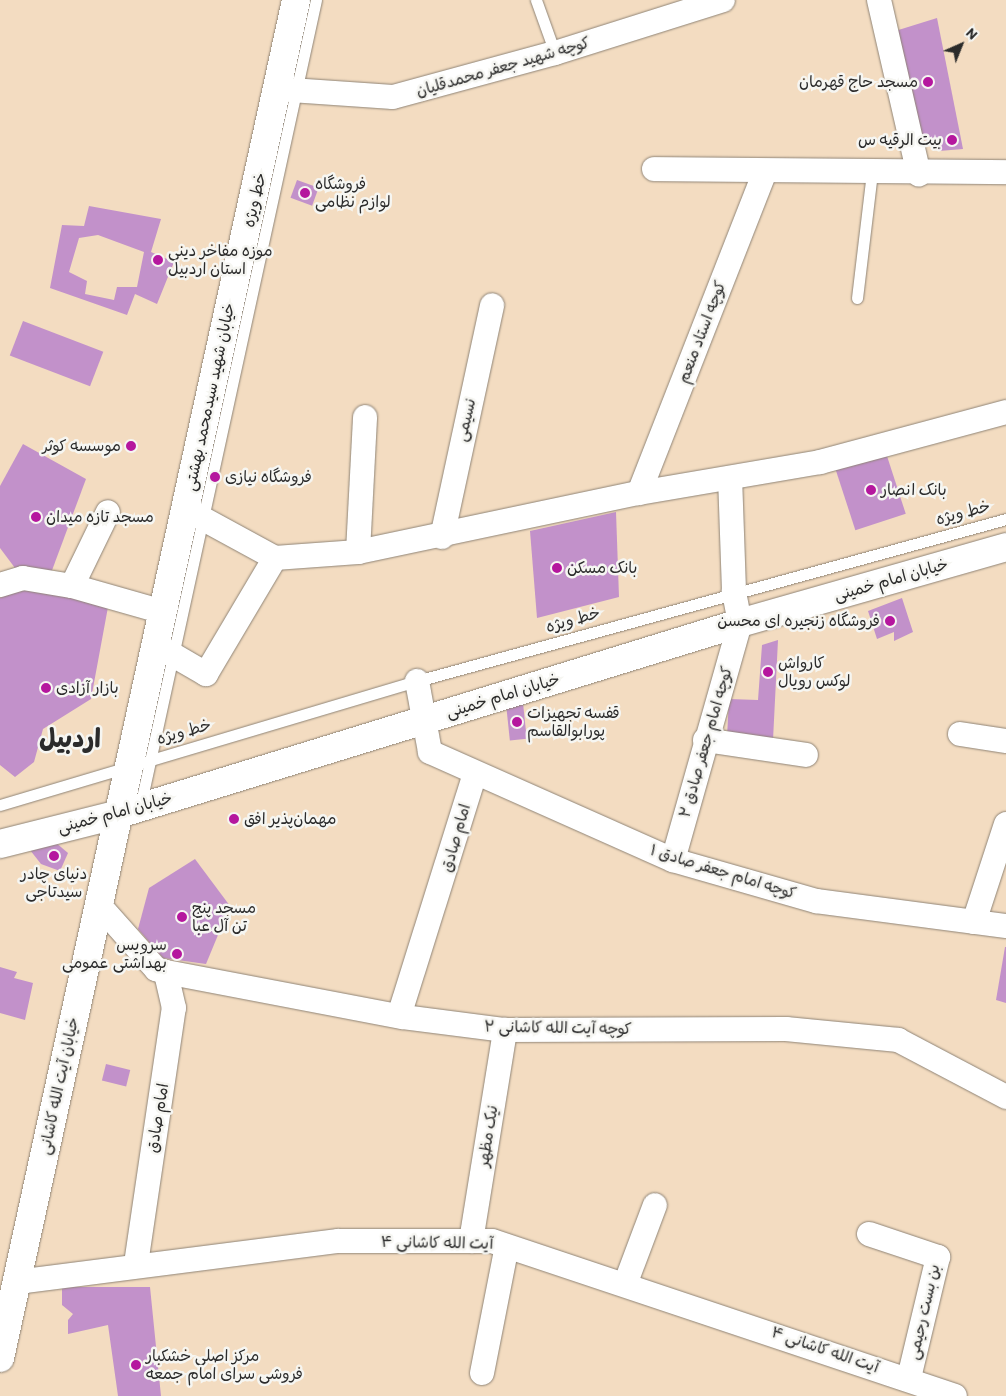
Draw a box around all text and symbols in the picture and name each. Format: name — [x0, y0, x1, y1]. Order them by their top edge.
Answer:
north arrow — [936, 20, 986, 70]
text: N — [962, 24, 981, 43]
street label: کوچه شهید جعفر محمدقلیان — [414, 33, 592, 101]
place label: مسجد حاج قهرمان — [799, 72, 918, 92]
marker: مسجد حاج قهرمان — [922, 76, 934, 88]
place label: بیت الرقیه س — [858, 130, 942, 150]
marker: بیت الرقیه س — [946, 134, 958, 146]
street label: خط ویژه — [239, 171, 271, 229]
place label: فروشگاه لوازم نظامی — [315, 174, 391, 212]
marker: فروشگاه لوازم نظامی — [299, 187, 311, 199]
place label: موزه مفاخر دینی استان اردبیل — [168, 241, 273, 279]
marker: موزه مفاخر دینی استان اردبیل — [152, 254, 164, 266]
street label: کوچه استاد منعم — [674, 278, 730, 386]
street label: خیابان شهید سیدمحمد بهشتی — [181, 301, 239, 493]
street label: نسیمی — [452, 397, 480, 443]
place label: موسسه کوثر — [42, 436, 121, 456]
marker: موسسه کوثر — [125, 440, 137, 452]
place label: فروشگاه نیازی — [225, 467, 312, 487]
marker: فروشگاه نیازی — [209, 471, 221, 483]
place label: بانک انصار — [881, 480, 947, 500]
marker: بانک انصار — [865, 484, 877, 496]
street label: خط ویژه — [934, 497, 992, 529]
place label: مسجد تازه میدان — [46, 507, 154, 527]
marker: مسجد تازه میدان — [30, 511, 42, 523]
street label: خیابان امام خمینی — [832, 555, 950, 605]
place label: بانک مسکن — [567, 558, 637, 578]
marker: بانک مسکن — [551, 562, 563, 574]
street label: خط ویژه — [544, 603, 602, 637]
place label: فروشگاه زنجیره ای محسن — [717, 611, 880, 631]
marker: فروشگاه زنجیره ای محسن — [884, 615, 896, 627]
place label: کارواش لوکس رویال — [778, 653, 850, 691]
street label: کوچه امام جعفر صادق ۲ — [675, 664, 737, 820]
marker: کارواش لوکس رویال — [762, 666, 774, 678]
street label: خیابان امام خمینی — [444, 670, 562, 722]
place label: بازار آزادی — [56, 678, 119, 698]
marker: بازار آزادی — [40, 682, 52, 694]
place label: قفسه تجهیزات پورابوالقاسم — [527, 703, 620, 741]
street label: خط ویژه — [155, 715, 213, 749]
marker: قفسه تجهیزات پورابوالقاسم — [511, 716, 523, 728]
district label: اردبیل — [39, 723, 101, 755]
street label: خیابان امام خمینی — [56, 788, 174, 838]
street label: امام صادق — [437, 802, 475, 874]
place label: مهمان‌پذیر افق — [244, 809, 337, 829]
marker: مهمان‌پذیر افق — [228, 813, 240, 825]
street label: کوچه امام جعفر صادق ۱ — [648, 841, 798, 903]
marker: دنیای چادر سیدتاجی — [48, 850, 60, 862]
place label: دنیای چادر سیدتاجی — [21, 864, 87, 902]
place label: مسجد پنج تن آل عبا — [192, 898, 256, 936]
marker: مسجد پنج تن آل عبا — [176, 911, 188, 923]
place label: سرویس بهداشتی عمومی — [62, 935, 167, 973]
marker: سرویس بهداشتی عمومی — [171, 948, 183, 960]
street label: خیابان آیت الله کاشانی — [35, 1015, 83, 1157]
street label: کوچه آیت الله کاشانی ۲ — [484, 1017, 632, 1039]
street label: امام صادق — [143, 1082, 173, 1154]
street label: نیک مظهر — [474, 1104, 502, 1168]
street label: آیت الله کاشانی ۴ — [381, 1232, 493, 1254]
street label: بن بست رحیمی — [904, 1262, 944, 1362]
street label: آیت الله کاشانی ۴ — [769, 1323, 881, 1377]
place label: مرکز اصلی خشکبار فروشی سرای امام جمعه — [146, 1346, 303, 1384]
marker: مرکز اصلی خشکبار فروشی سرای امام جمعه — [130, 1359, 142, 1371]

